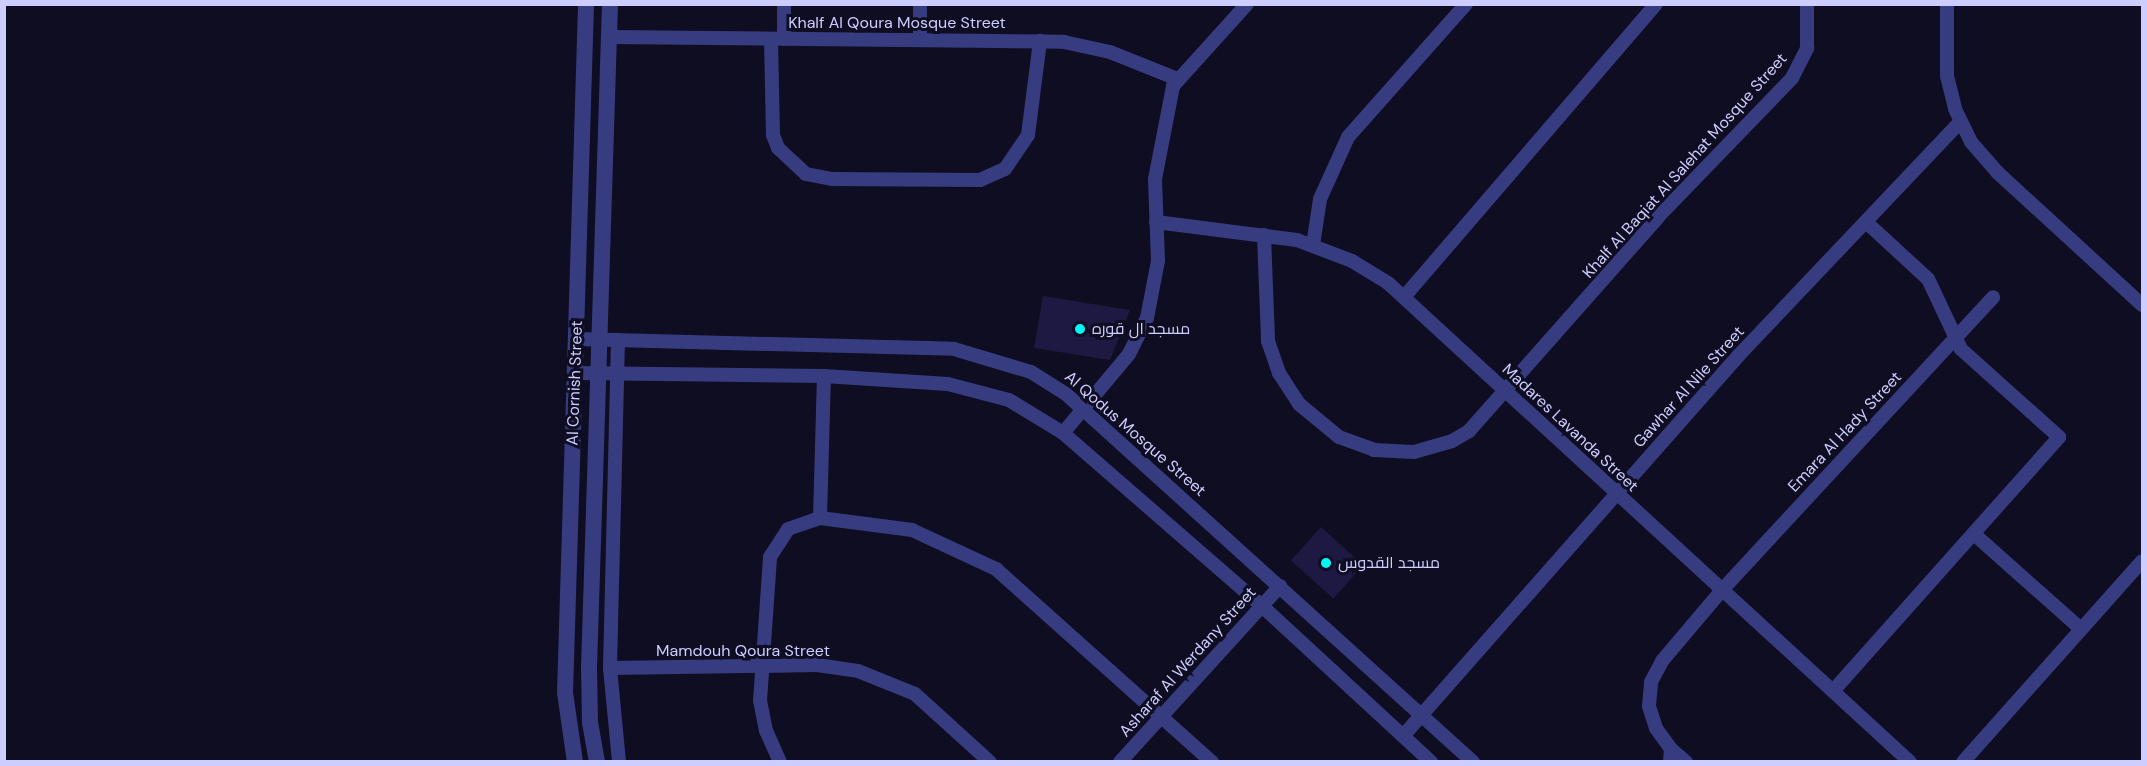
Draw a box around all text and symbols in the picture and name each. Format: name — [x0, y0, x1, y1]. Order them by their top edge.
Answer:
street label: Khalf Al Qoura Mosque Street — [788, 13, 1006, 33]
street label: Khalf Al Baqiat Al Salehat Mosque Street — [1579, 49, 1791, 283]
place label: مسجد ال قوره — [1092, 319, 1190, 339]
street label: Al Cornish Street — [563, 320, 587, 446]
marker: مسجد ال قوره — [1073, 322, 1087, 336]
street label: Gawhar Al Nile Street — [1629, 322, 1749, 452]
street label: Madares Lavanda Street — [1498, 360, 1642, 496]
street label: Al Qodus Mosque Street — [1061, 367, 1209, 501]
street label: Emara Al Hady Street — [1784, 368, 1906, 496]
place label: مسجد القدوس — [1338, 553, 1440, 573]
marker: مسجد القدوس — [1319, 556, 1333, 570]
street label: Asharaf Al Werdany Street — [1116, 583, 1260, 741]
street label: Mamdouh Qoura Street — [656, 641, 830, 661]

